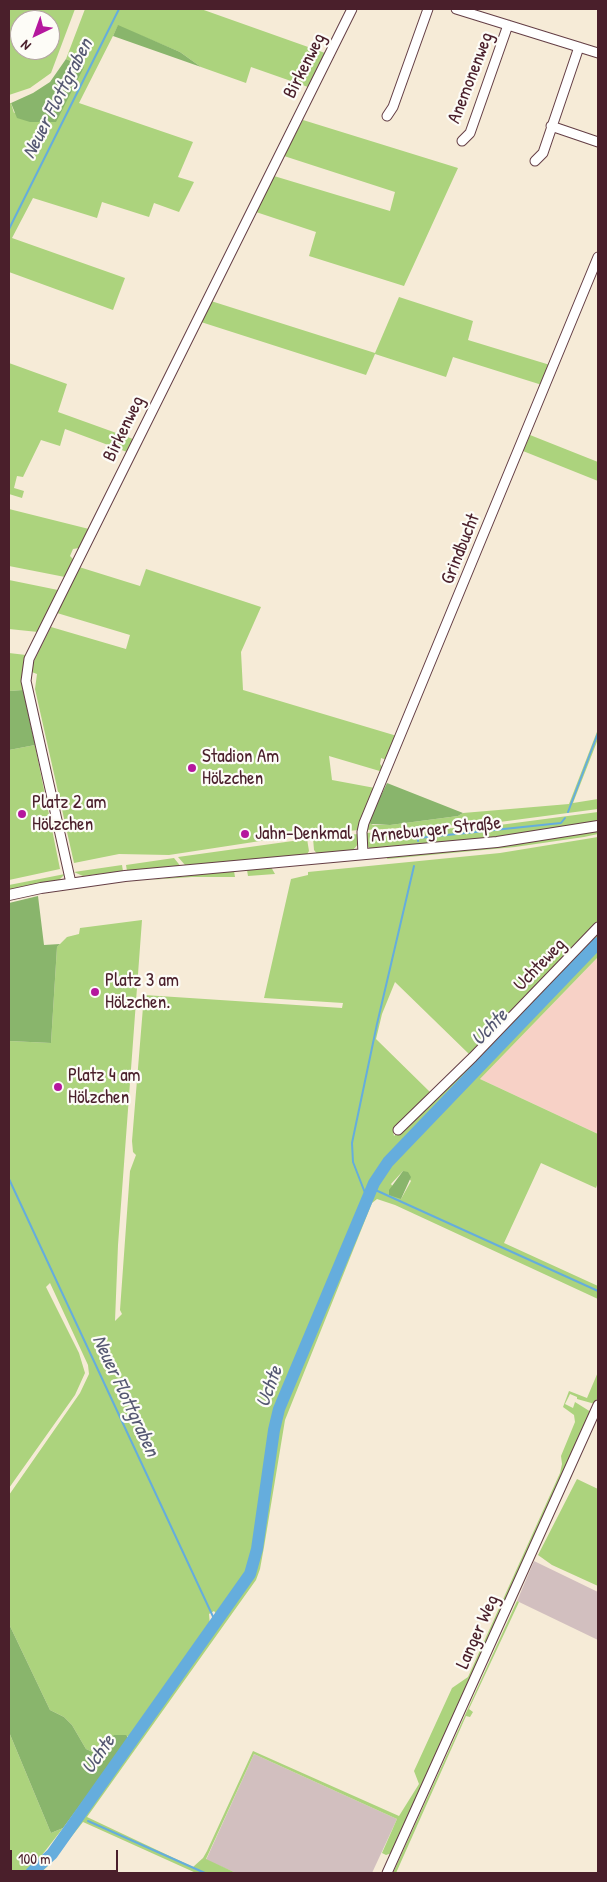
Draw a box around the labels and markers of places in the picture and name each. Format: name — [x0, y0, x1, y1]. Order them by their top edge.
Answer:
place label: Stadion Am Hölzchen — [202, 746, 279, 790]
marker: Stadion Am Hölzchen — [186, 762, 198, 774]
place label: Platz 2 am Hölzchen — [32, 792, 106, 836]
marker: Platz 2 am Hölzchen — [16, 808, 28, 820]
place label: Jahn-Denkmal — [255, 823, 352, 845]
marker: Jahn-Denkmal — [239, 828, 251, 840]
place label: Platz 3 am Hölzchen. — [105, 970, 179, 1014]
marker: Platz 3 am Hölzchen. — [89, 986, 101, 998]
place label: Platz 4 am Hölzchen — [68, 1065, 141, 1109]
marker: Platz 4 am Hölzchen — [52, 1081, 64, 1093]

